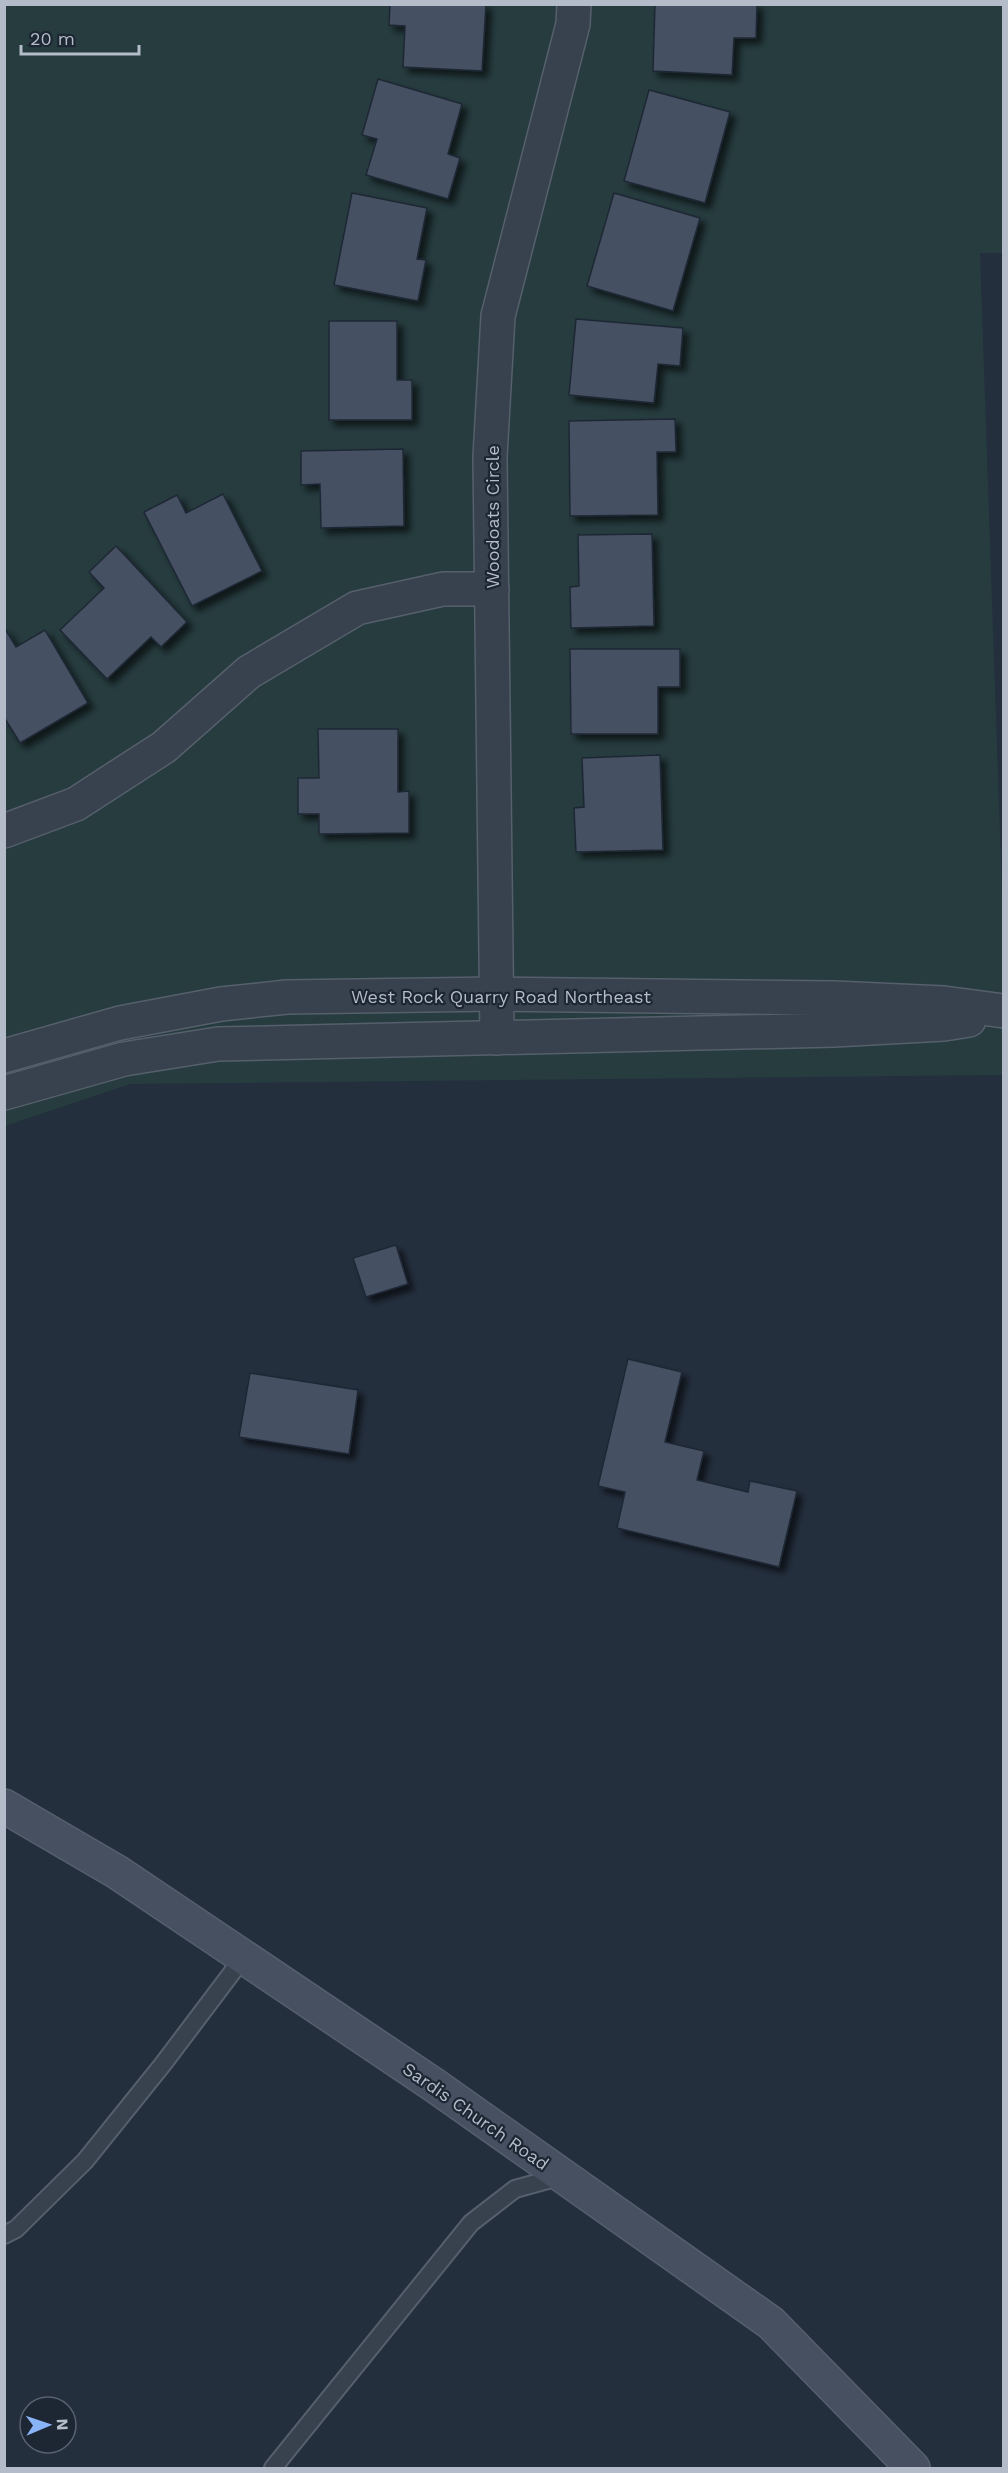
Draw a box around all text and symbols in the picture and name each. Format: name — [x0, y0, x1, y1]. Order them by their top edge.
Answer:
scale bar — [21, 18, 140, 56]
text: 20 m — [30, 28, 75, 49]
street label: Woodoats Circle — [482, 445, 503, 589]
street label: West Rock Quarry Road Northeast — [351, 986, 652, 1007]
street label: Sardis Church Road — [399, 2058, 553, 2174]
north arrow — [18, 2395, 78, 2455]
text: N — [53, 2418, 72, 2431]

